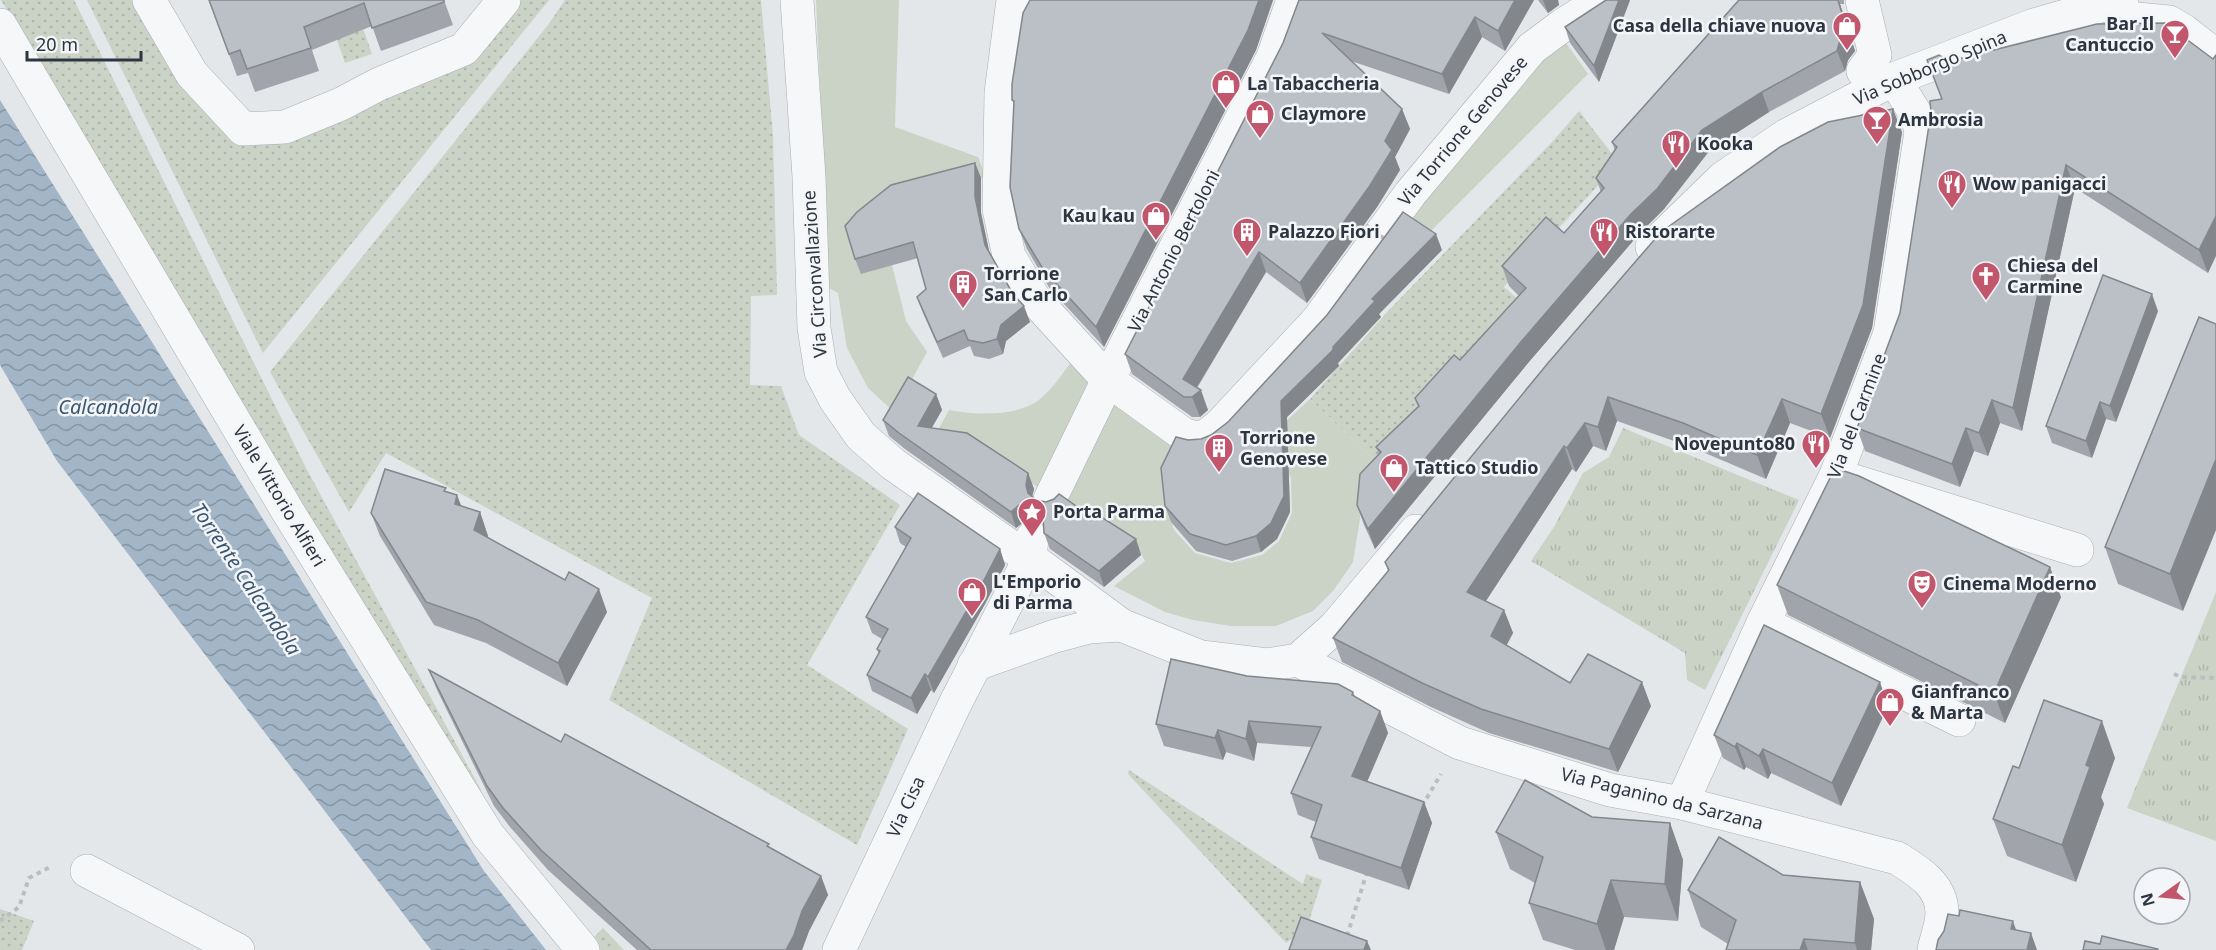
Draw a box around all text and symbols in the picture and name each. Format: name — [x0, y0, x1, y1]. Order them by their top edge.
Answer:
shop icon: Casa della chiave nuova — [1831, 10, 1863, 52]
place label: Bar Il Cantuccio — [2065, 11, 2154, 56]
place label: Casa della chiave nuova — [1613, 13, 1826, 37]
bar icon: Bar Il Cantuccio — [2159, 18, 2191, 60]
scale bar — [27, 24, 141, 62]
street label: Via Sobborgo Spina — [1849, 24, 2010, 110]
text: 20 m — [36, 32, 78, 56]
street label: Via Torrione Genovese — [1392, 50, 1532, 211]
shop icon: La Tabaccheria — [1210, 68, 1242, 110]
place label: La Tabaccheria — [1247, 71, 1380, 95]
shop icon: Claymore — [1244, 98, 1276, 140]
place label: Claymore — [1281, 101, 1366, 125]
bar icon: Ambrosia — [1861, 104, 1893, 146]
place label: Ambrosia — [1898, 107, 1984, 131]
restaurant icon: Kooka — [1660, 128, 1692, 170]
place label: Kooka — [1697, 131, 1753, 155]
street label: Via Antonio Bertoloni — [1122, 165, 1225, 336]
restaurant icon: Wow panigacci — [1936, 168, 1968, 210]
place label: Wow panigacci — [1973, 171, 2106, 195]
street label: Via Circonvallazione — [796, 189, 832, 359]
shop icon: Kau kau — [1140, 200, 1172, 242]
place label: Kau kau — [1062, 203, 1135, 227]
building icon: Palazzo Fiori — [1231, 216, 1263, 258]
restaurant icon: Ristorarte — [1588, 216, 1620, 258]
place label: Palazzo Fiori — [1268, 219, 1380, 243]
place label: Ristorarte — [1625, 219, 1715, 243]
place label: Chiesa del Carmine — [2007, 253, 2098, 298]
church icon: Chiesa del Carmine — [1970, 260, 2002, 302]
place label: Torrione San Carlo — [984, 261, 1068, 306]
building icon: Torrione San Carlo — [947, 268, 979, 310]
street label: Via del Carmine — [1821, 350, 1891, 482]
water label: Calcandola — [58, 393, 158, 420]
street label: Viale Vittorio Alfieri — [228, 420, 332, 571]
place label: Torrione Genovese — [1240, 425, 1327, 470]
restaurant icon: Novepunto80 — [1800, 428, 1832, 470]
place label: Novepunto80 — [1674, 431, 1795, 455]
building icon: Torrione Genovese — [1203, 432, 1235, 474]
shop icon: Tattico Studio — [1378, 452, 1410, 494]
place label: Tattico Studio — [1415, 455, 1538, 479]
place icon: Porta Parma — [1016, 496, 1048, 538]
water label: Torrente Calcandola — [185, 497, 307, 660]
place label: Porta Parma — [1053, 499, 1165, 523]
theatre icon: Cinema Moderno — [1906, 568, 1938, 610]
place label: L'Emporio di Parma — [993, 569, 1081, 614]
place label: Cinema Moderno — [1943, 571, 2097, 595]
shop icon: L'Emporio di Parma — [956, 576, 988, 618]
place label: Gianfranco & Marta — [1911, 679, 2010, 724]
shop icon: Gianfranco & Marta — [1874, 686, 1906, 728]
street label: Via Paganino da Sarzana — [1558, 761, 1766, 835]
street label: Via Cisa — [880, 772, 930, 841]
north arrow — [2132, 866, 2192, 926]
text: N — [2135, 891, 2160, 909]

